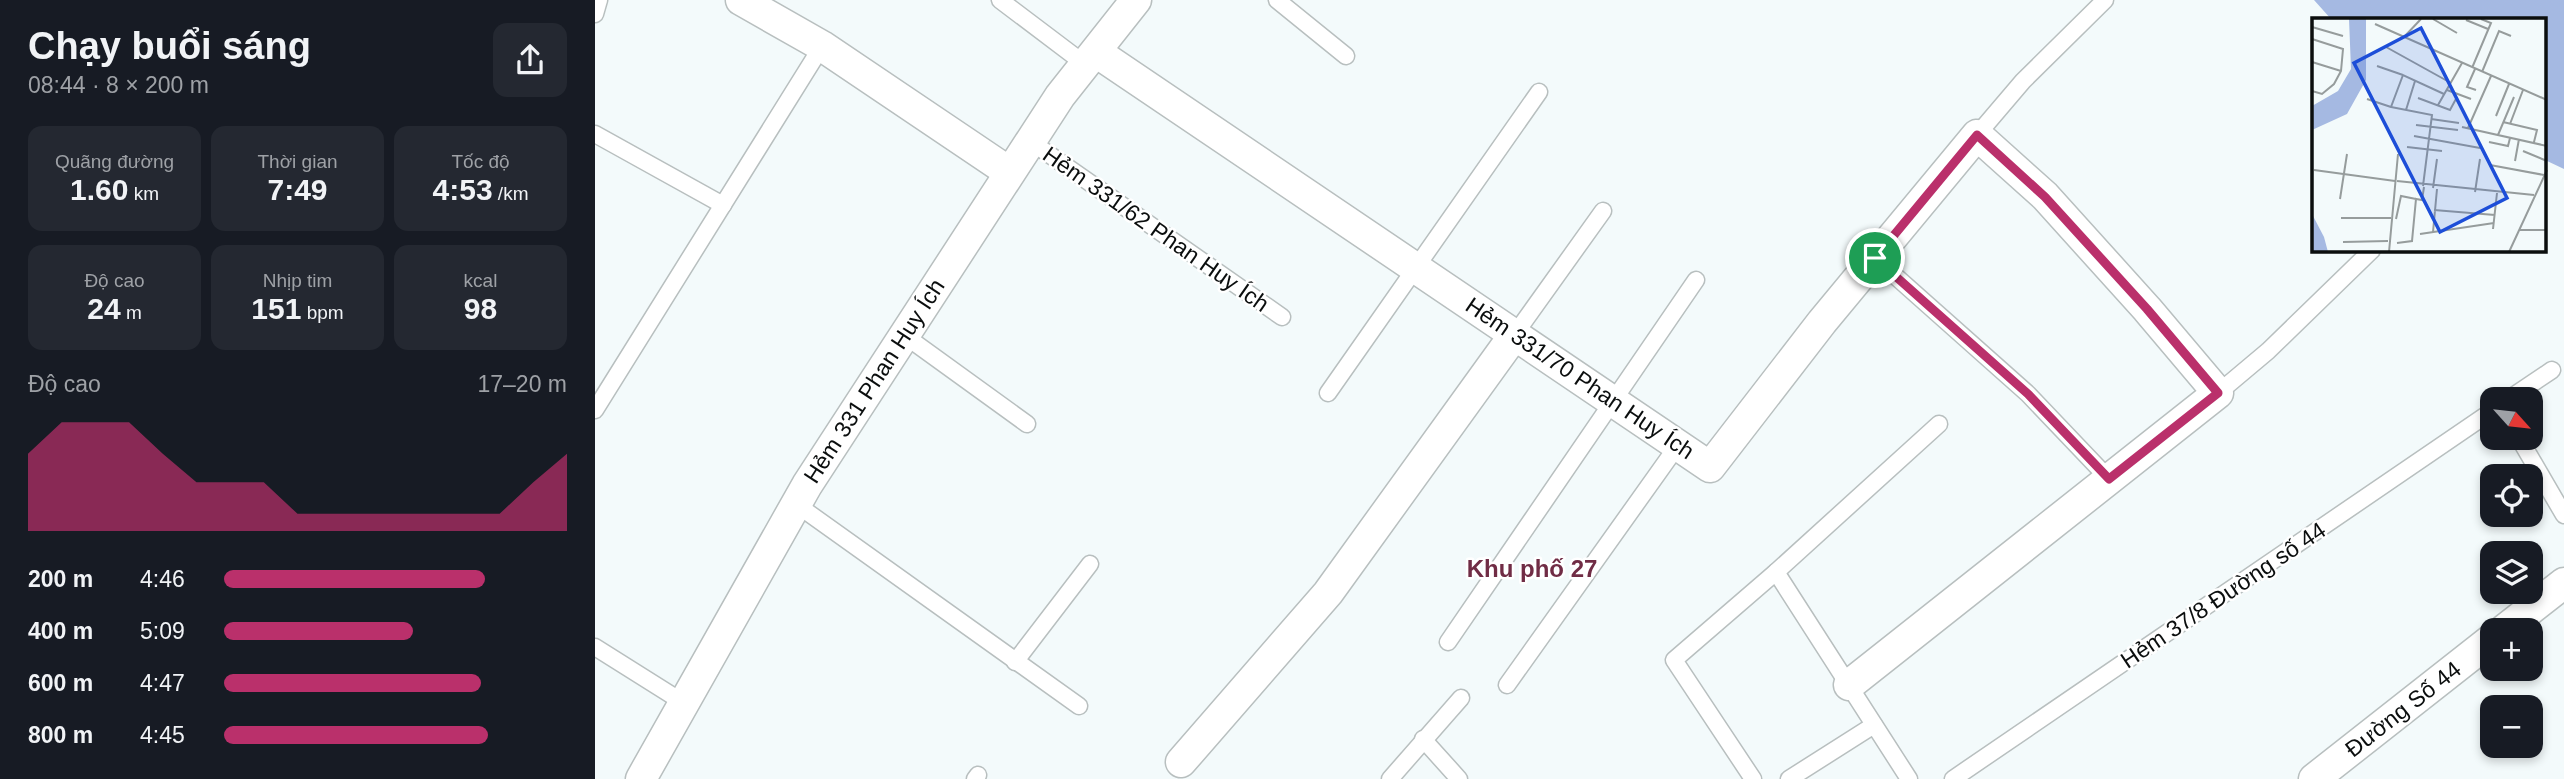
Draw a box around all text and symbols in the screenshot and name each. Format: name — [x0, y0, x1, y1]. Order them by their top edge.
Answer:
inset map — [2312, 18, 2547, 252]
button: share — [493, 23, 567, 97]
text: Chạy buổi sáng — [28, 25, 311, 67]
text: 08:44 · 8 × 200 m — [28, 72, 209, 98]
street label: Hẻm 331/62 Phan Huy Ích — [1038, 141, 1274, 317]
text: Quãng đường — [55, 151, 174, 172]
text: Thời gian — [257, 151, 338, 172]
text: Tốc độ — [451, 151, 510, 172]
text: 1.60 — [70, 173, 128, 206]
text: 7:49 — [267, 173, 328, 206]
text: 4:53 — [433, 173, 493, 206]
text: km — [128, 183, 159, 204]
text: /km — [493, 183, 528, 204]
pin — [1845, 228, 1905, 288]
icon: arrive — [1856, 239, 1894, 277]
text: Độ cao — [84, 270, 145, 291]
text: Nhịp tim — [263, 270, 332, 291]
text: kcal — [464, 270, 497, 291]
street label: Hẻm 331 Phan Huy Ích — [798, 274, 950, 488]
text: 24 — [87, 292, 121, 325]
text: 151 — [251, 292, 301, 325]
text: 98 — [464, 292, 497, 325]
street label: Hẻm 331/70 Phan Huy Ích — [1461, 292, 1699, 464]
text: m — [121, 302, 142, 323]
text: bpm — [301, 302, 344, 323]
text: Độ cao — [28, 371, 101, 397]
text: 17–20 m — [477, 371, 567, 397]
north arrow — [2480, 387, 2543, 450]
map controls — [2480, 387, 2543, 758]
button: locate — [2480, 464, 2543, 527]
street label: Hẻm 37/8 Đường số 44 — [2116, 517, 2331, 673]
button: layers — [2480, 541, 2543, 604]
district label: Khu phố 27 — [1467, 555, 1597, 582]
text: 200 m — [28, 566, 93, 592]
text: 4:46 — [140, 566, 185, 592]
text: 400 m — [28, 618, 93, 644]
text: 5:09 — [140, 618, 185, 644]
button: + — [2480, 618, 2543, 681]
street label: Đường Số 44 — [2340, 656, 2466, 762]
text: 600 m — [28, 670, 93, 696]
text: 4:47 — [140, 670, 185, 696]
button: − — [2480, 695, 2543, 758]
text: 800 m — [28, 722, 93, 748]
text: 4:45 — [140, 722, 185, 748]

